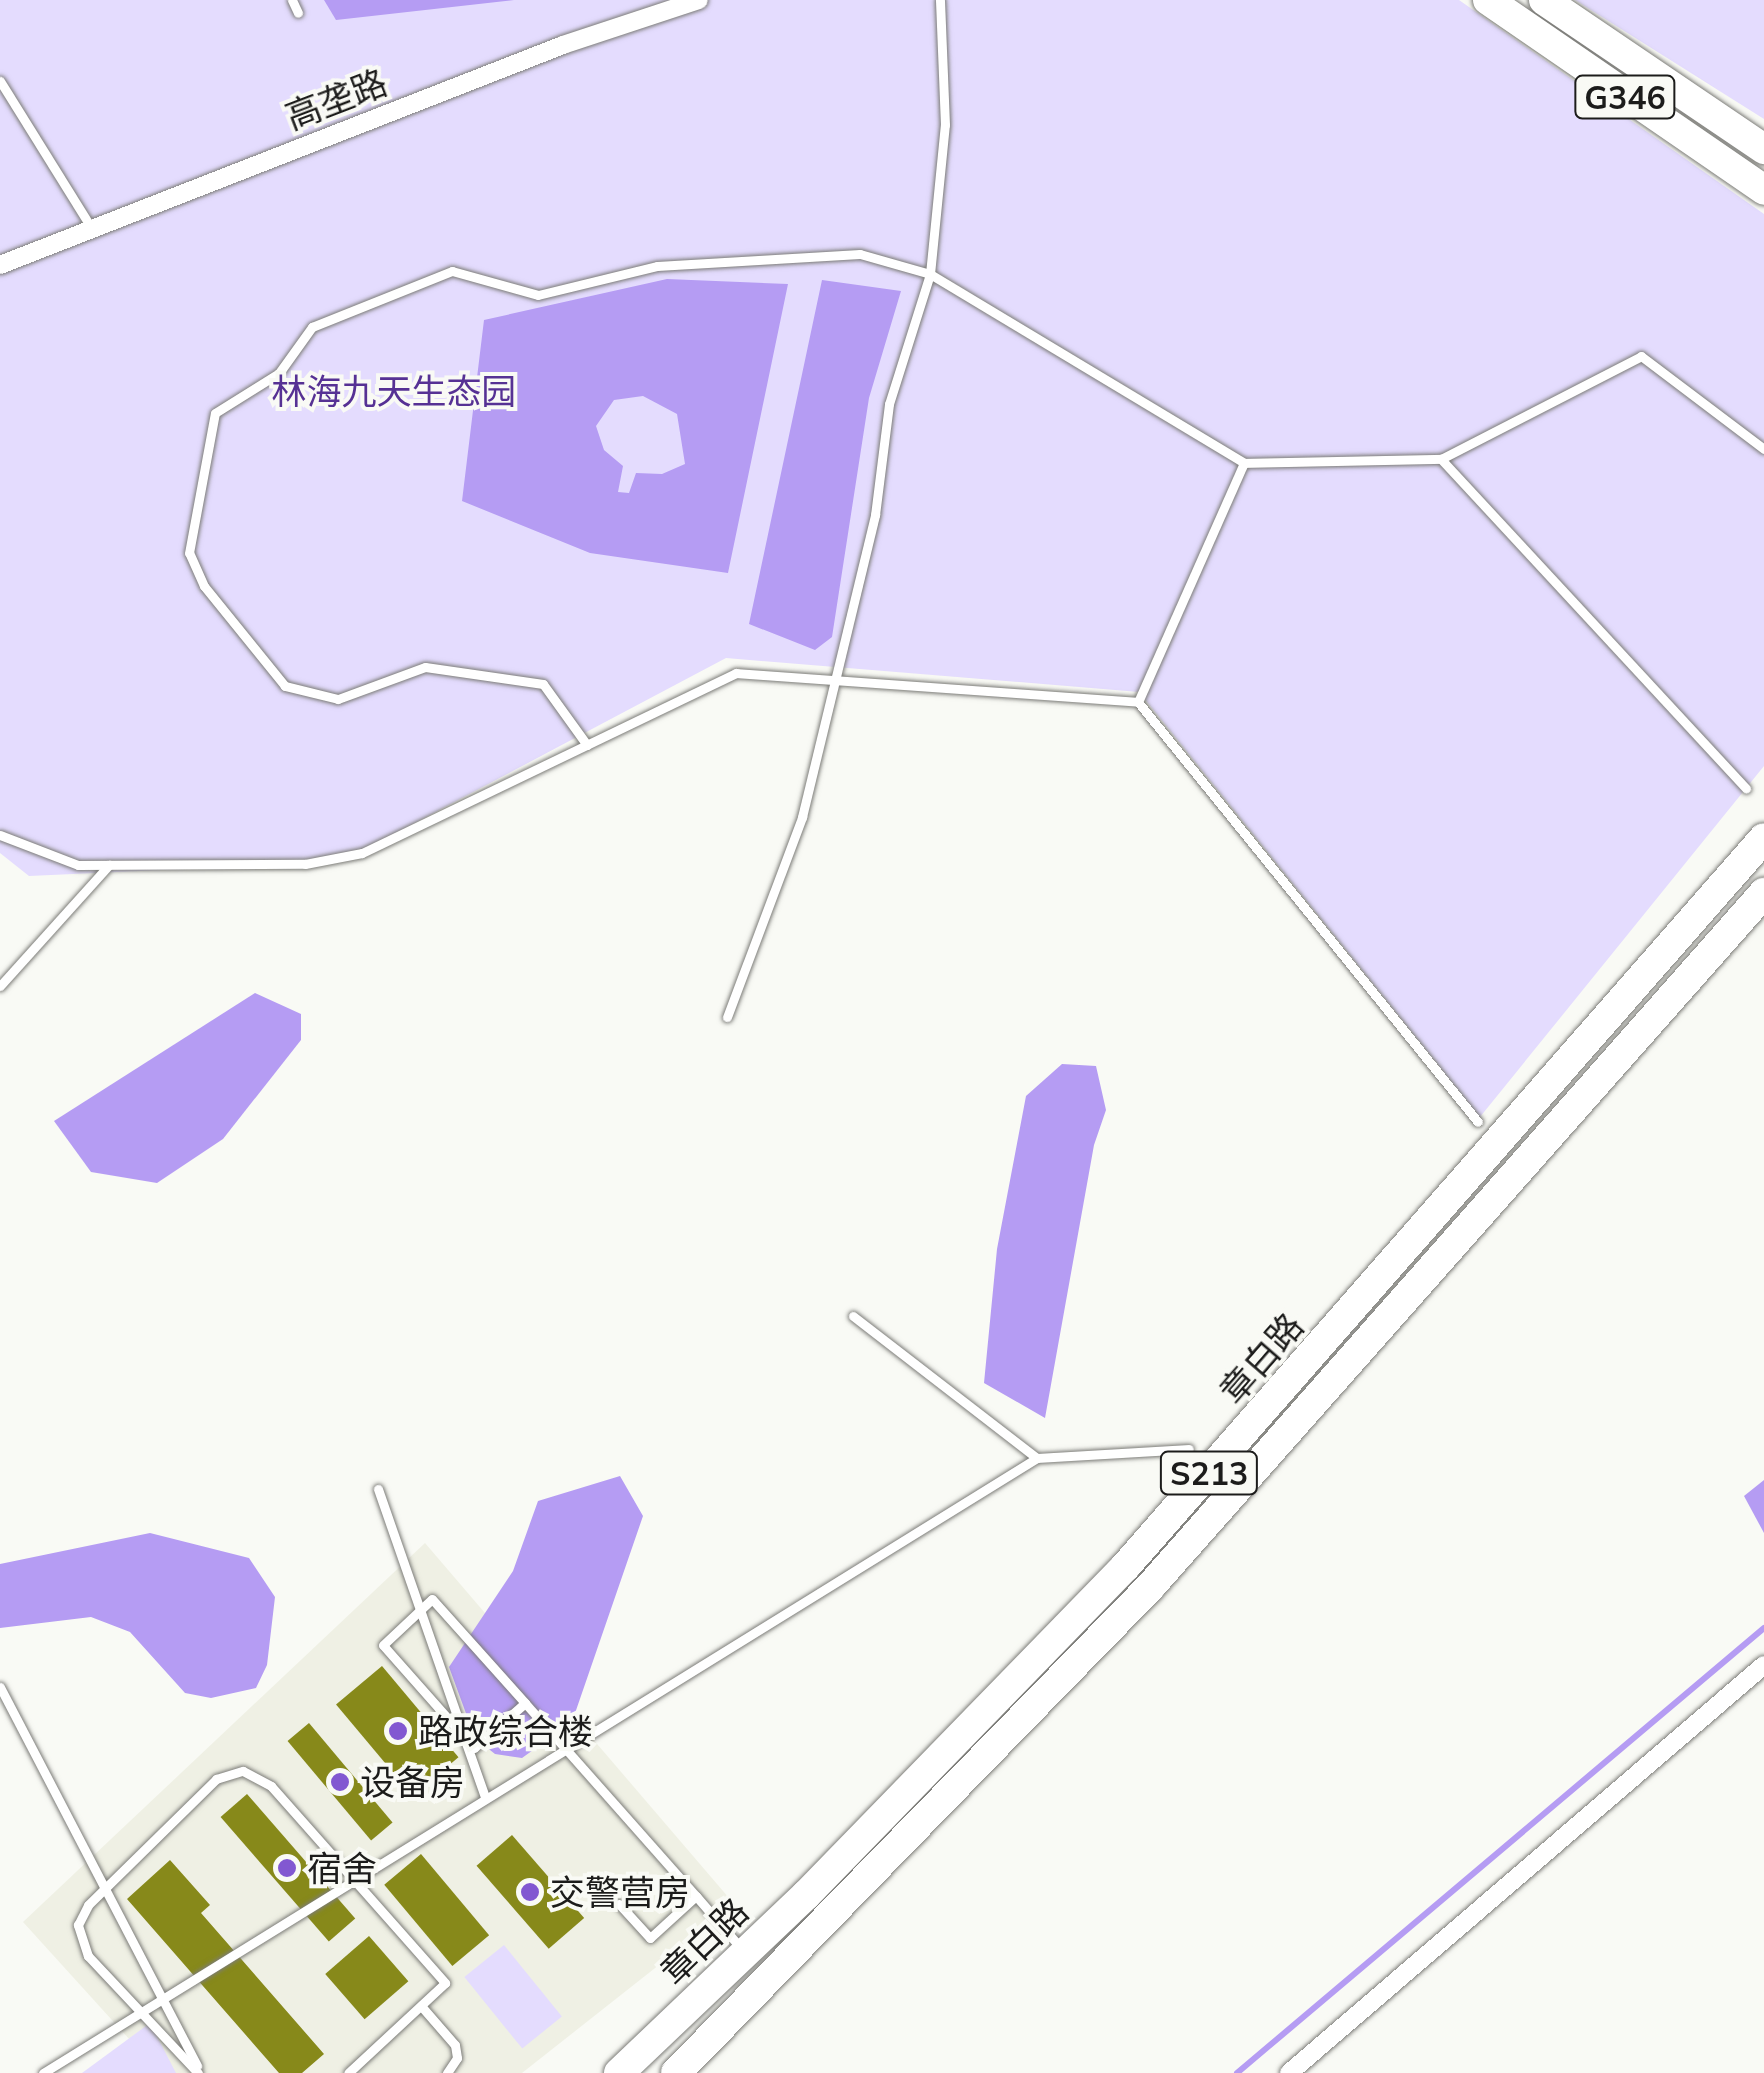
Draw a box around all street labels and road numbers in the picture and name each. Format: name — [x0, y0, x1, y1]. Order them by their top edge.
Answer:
street label: 高垄路 — [279, 61, 393, 137]
road number: G346 — [1572, 70, 1678, 124]
street label: 章白路 — [1211, 1305, 1311, 1411]
road number: S213 — [1159, 1446, 1259, 1500]
street label: 章白路 — [652, 1889, 756, 1993]

